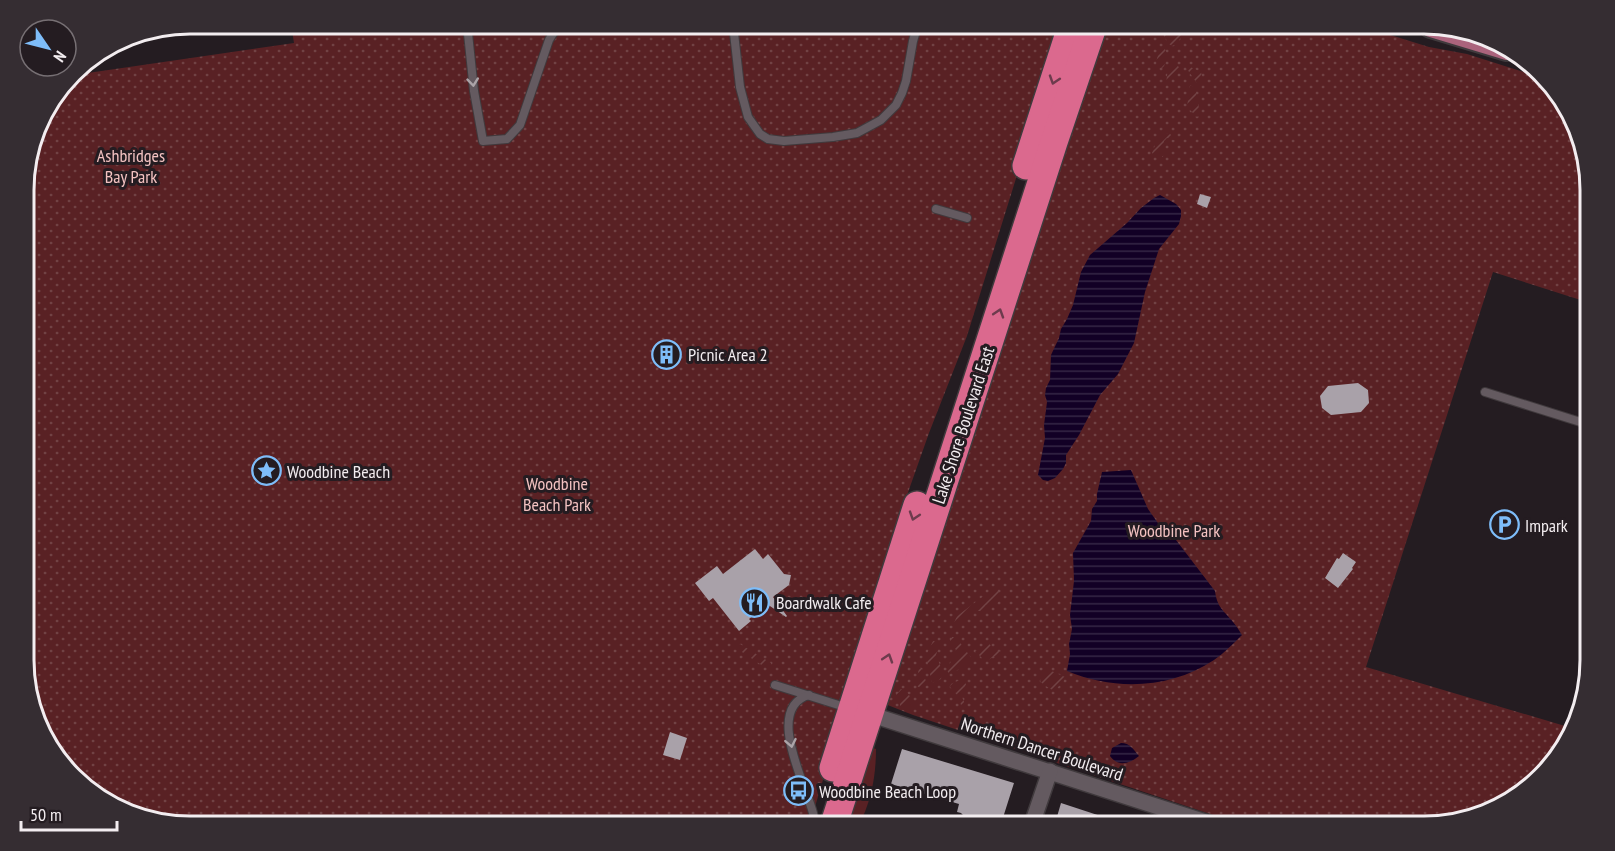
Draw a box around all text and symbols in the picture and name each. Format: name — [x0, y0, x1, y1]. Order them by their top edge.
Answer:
north arrow — [18, 18, 78, 78]
text: N — [50, 47, 71, 66]
one-way arrow — [1049, 74, 1061, 85]
one-way arrow — [466, 78, 479, 87]
park label: Ashbridges Bay Park — [97, 144, 165, 188]
one-way arrow — [991, 308, 1004, 319]
building icon: Picnic Area 2 — [651, 338, 683, 370]
place label: Picnic Area 2 — [688, 343, 768, 366]
street label: Lake Shore Boulevard East — [927, 343, 999, 507]
place icon: Woodbine Beach — [250, 455, 282, 487]
place label: Woodbine Beach — [287, 460, 390, 483]
park label: Woodbine Beach Park — [523, 472, 591, 516]
parking icon: Impark — [1488, 509, 1520, 541]
one-way arrow — [908, 510, 921, 521]
place label: Impark — [1525, 514, 1568, 537]
park label: Woodbine Park — [1128, 519, 1220, 542]
restaurant icon: Boardwalk Cafe — [739, 586, 771, 618]
place label: Boardwalk Cafe — [776, 591, 872, 614]
one-way arrow — [880, 653, 893, 664]
street label: Northern Dancer Boulevard — [958, 712, 1126, 786]
one-way arrow — [784, 738, 797, 748]
bus stop icon: Woodbine Beach Loop — [782, 775, 814, 807]
place label: Woodbine Beach Loop — [819, 780, 956, 803]
scale bar — [21, 794, 117, 832]
text: 50 m — [30, 803, 62, 826]

